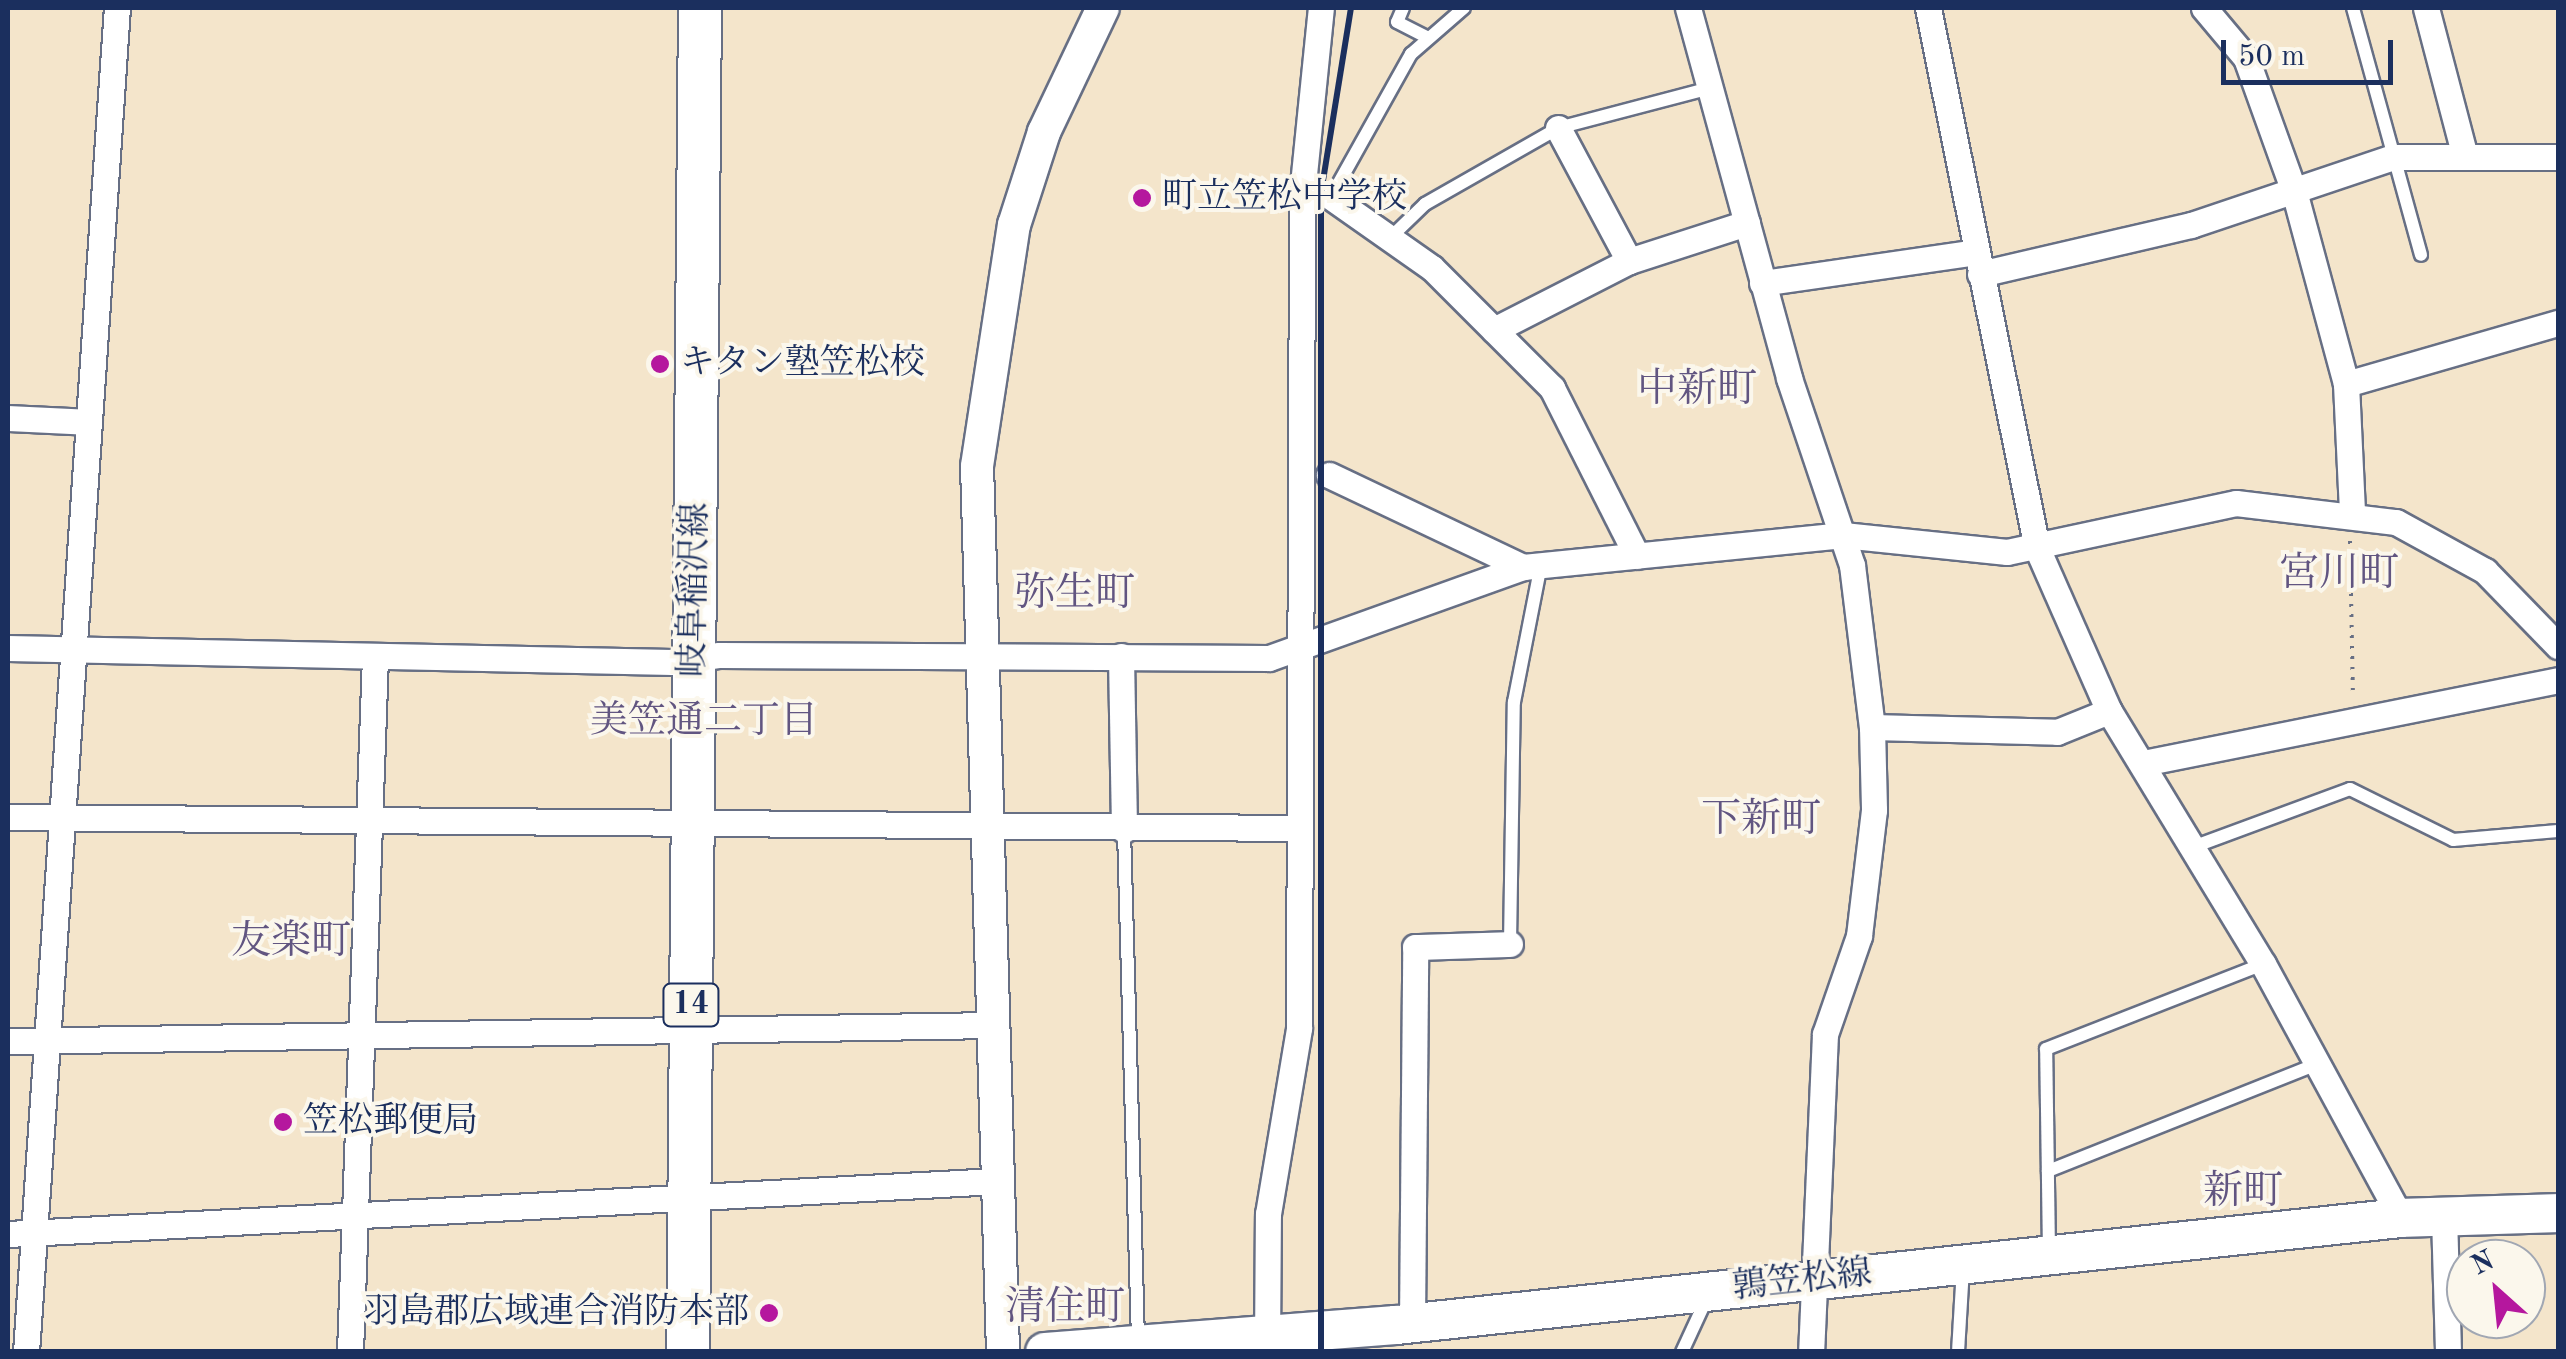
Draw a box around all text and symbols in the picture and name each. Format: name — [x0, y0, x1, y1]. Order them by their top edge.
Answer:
scale bar — [2226, 20, 2398, 82]
text: 50 m — [2238, 42, 2305, 72]
place label: 町立笠松中学校 — [1162, 177, 1407, 219]
marker: 町立笠松中学校 — [1131, 187, 1153, 209]
place label: キタン塾笠松校 — [680, 343, 925, 385]
marker: キタン塾笠松校 — [649, 353, 671, 375]
district label: 中新町 — [1637, 367, 1757, 415]
street label: 岐阜稲沢線 — [672, 502, 718, 678]
district label: 宮川町 — [2279, 551, 2399, 599]
district label: 弥生町 — [1015, 571, 1135, 619]
district label: 美笠通二丁目 — [590, 700, 818, 746]
district label: 下新町 — [1701, 797, 1821, 845]
district label: 友楽町 — [231, 919, 351, 967]
road number: 14 — [661, 978, 721, 1032]
place label: 笠松郵便局 — [303, 1101, 478, 1143]
marker: 笠松郵便局 — [272, 1111, 294, 1133]
district label: 新町 — [2203, 1169, 2283, 1217]
north arrow — [2446, 1239, 2546, 1339]
text: N — [2467, 1247, 2499, 1281]
street label: 鶉笠松線 — [1730, 1253, 1874, 1309]
district label: 清住町 — [1005, 1285, 1125, 1333]
place label: 羽島郡広域連合消防本部 — [364, 1292, 749, 1334]
marker: 羽島郡広域連合消防本部 — [758, 1302, 780, 1324]

